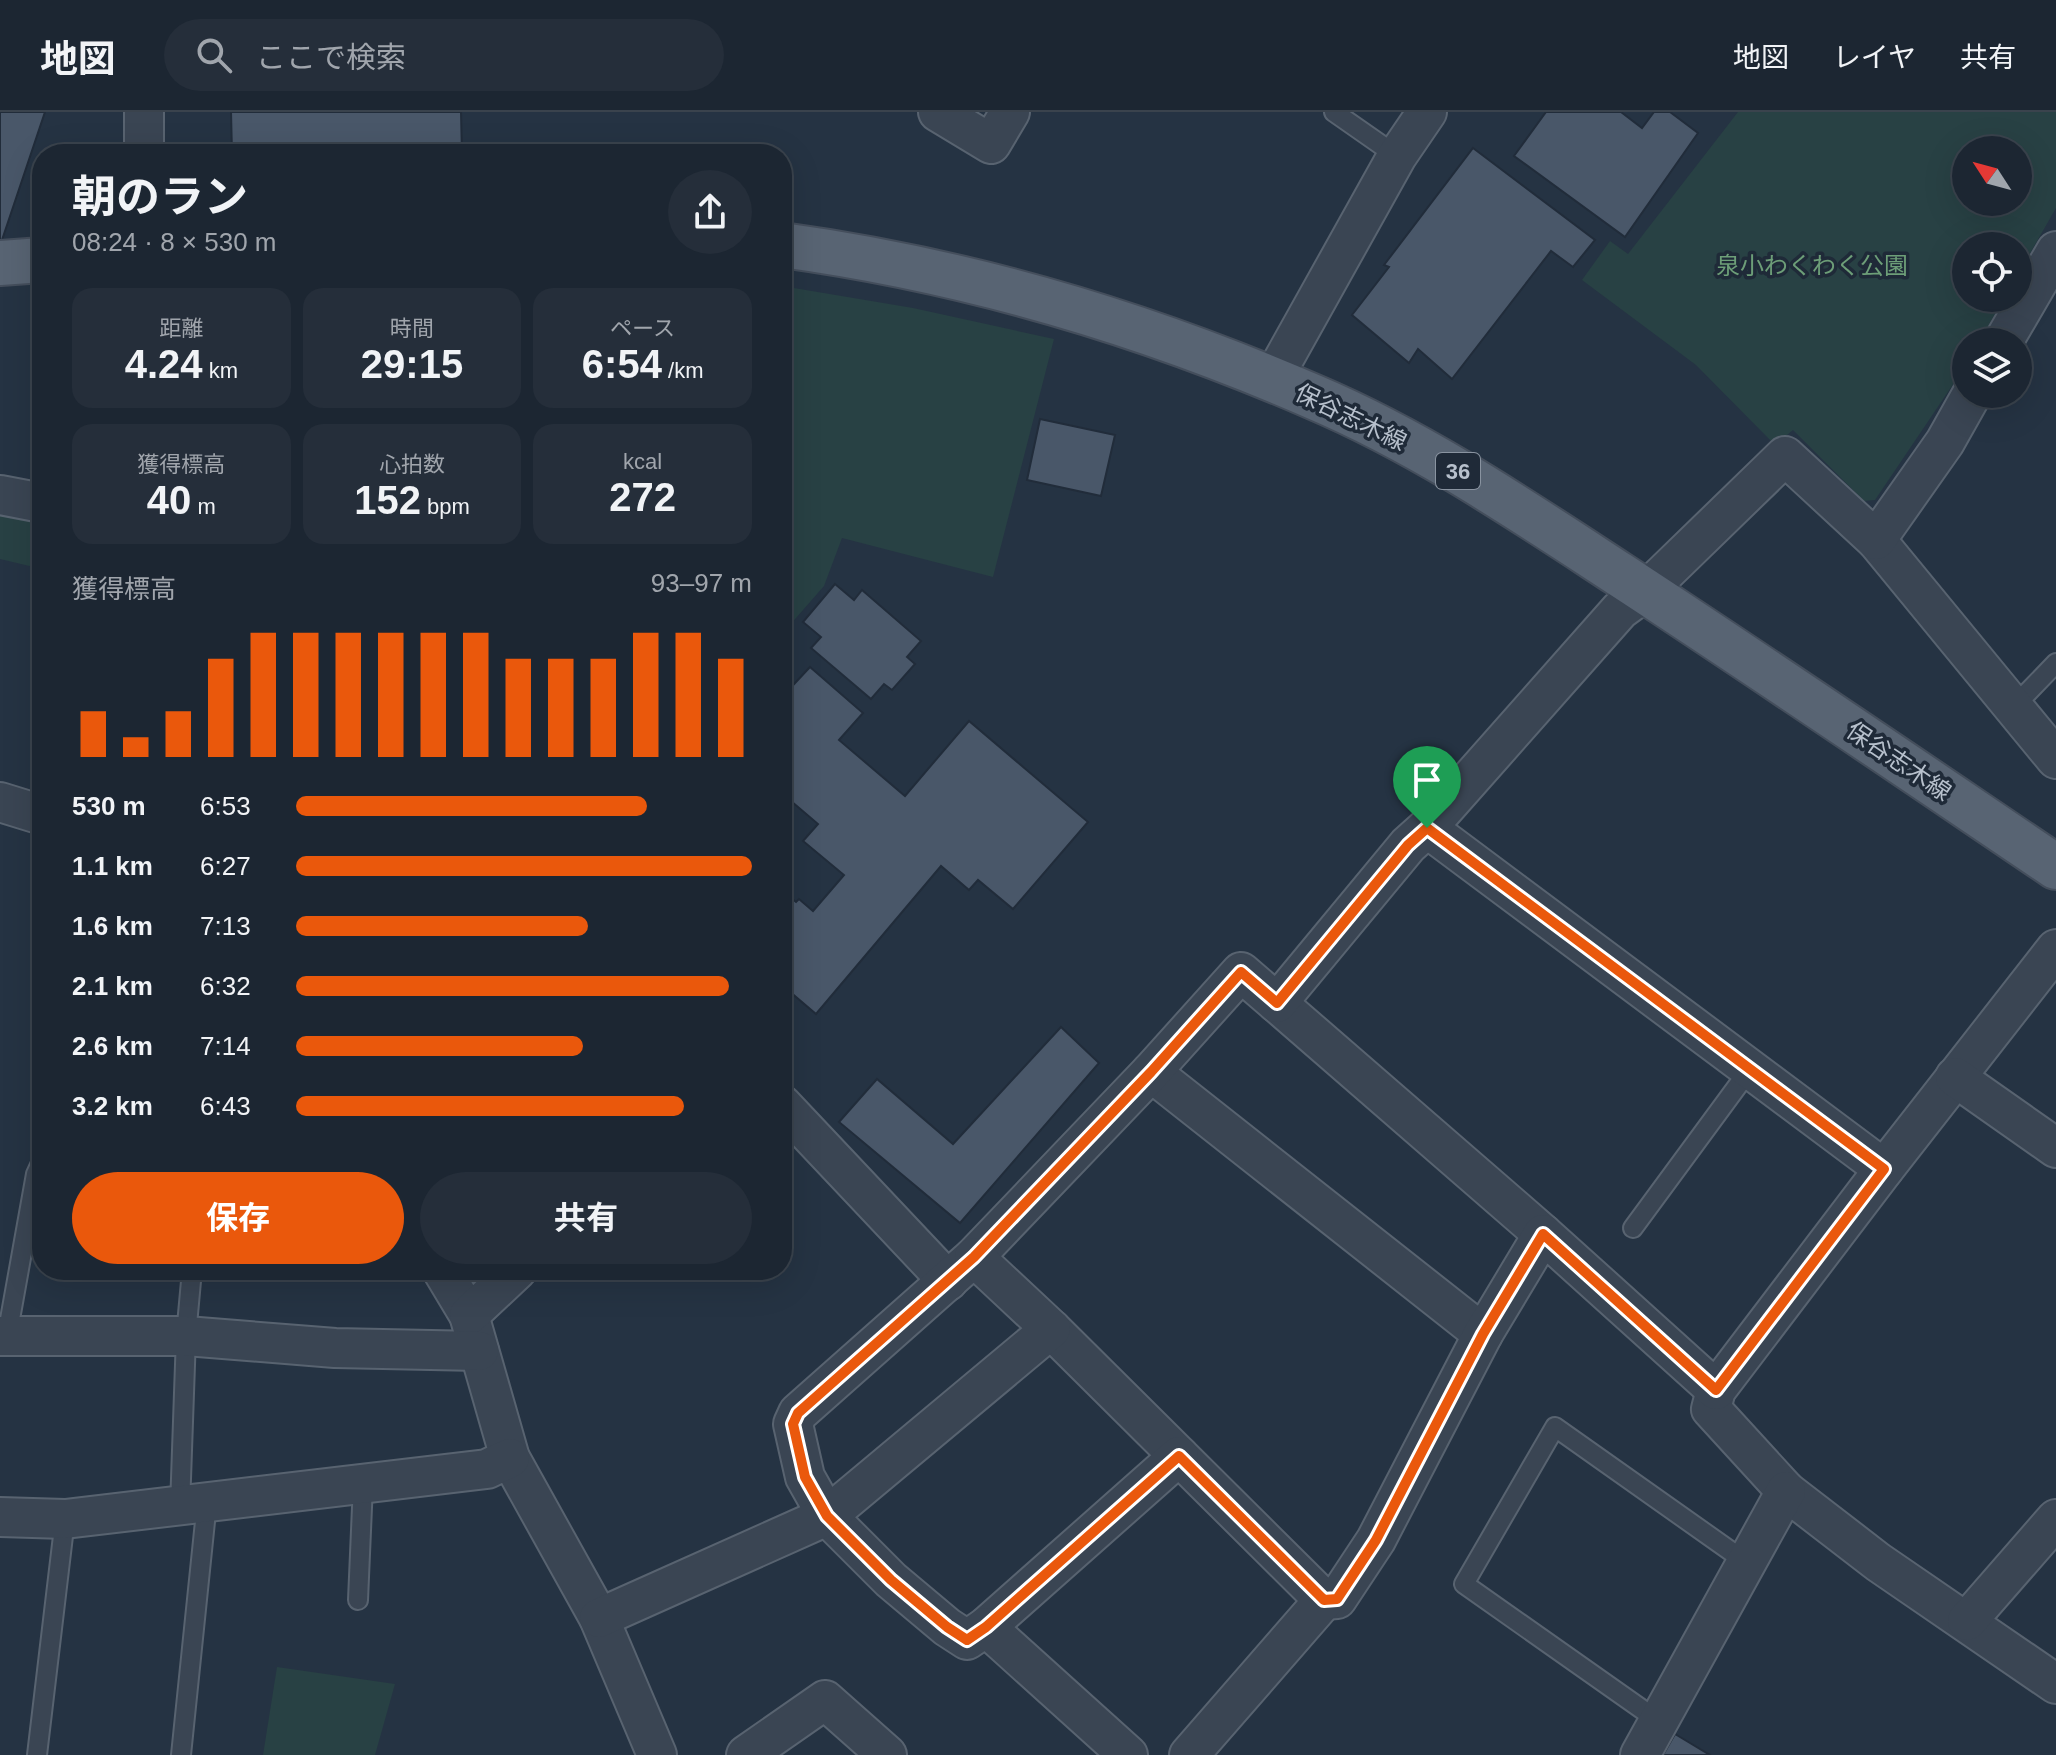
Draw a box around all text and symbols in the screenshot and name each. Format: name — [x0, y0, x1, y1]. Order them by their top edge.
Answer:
search box — [164, 19, 724, 91]
icon: search — [192, 33, 236, 77]
text: 地図 — [40, 38, 116, 80]
text: ここで検索 — [256, 41, 406, 74]
text: 地図 — [1733, 42, 1789, 73]
text: レイヤ — [1833, 42, 1916, 73]
text: 共有 — [1960, 42, 2016, 73]
north arrow — [1952, 136, 2032, 216]
map controls — [1952, 136, 2032, 408]
button: share — [668, 170, 752, 254]
text: 朝のラン — [72, 172, 248, 221]
text: 08:24 · 8 × 530 m — [72, 227, 277, 257]
button: locate — [1952, 232, 2032, 312]
park label: 泉小わくわく公園 — [1716, 252, 1908, 279]
text: 距離 — [159, 316, 203, 341]
text: 時間 — [390, 316, 434, 341]
text: ペース — [610, 316, 675, 341]
button: layers — [1952, 328, 2032, 408]
text: 4.24 — [125, 342, 203, 386]
text: 29:15 — [361, 342, 463, 386]
text: 6:54 — [582, 342, 662, 386]
text: km — [203, 358, 238, 383]
text: /km — [662, 358, 703, 383]
street label: 保谷志木線 — [1291, 379, 1411, 455]
text: kcal — [623, 449, 662, 474]
text: 獲得標高 — [137, 452, 225, 477]
text: 心拍数 — [379, 452, 445, 477]
road number: 36 — [1436, 453, 1480, 489]
text: 272 — [609, 475, 676, 519]
text: 40 — [147, 478, 191, 522]
text: 152 — [354, 478, 421, 522]
text: m — [191, 494, 216, 519]
text: bpm — [421, 494, 470, 519]
text: 93–97 m — [651, 568, 752, 598]
text: 獲得標高 — [72, 574, 176, 604]
street label: 保谷志木線 — [1842, 716, 1956, 806]
pin — [1393, 746, 1461, 828]
icon: arrive — [1405, 758, 1449, 802]
text: 530 m — [72, 791, 146, 821]
text: 6:53 — [200, 791, 251, 821]
text: 1.1 km — [72, 851, 153, 881]
text: 6:27 — [200, 851, 251, 881]
text: 1.6 km — [72, 911, 153, 941]
text: 7:13 — [200, 911, 251, 941]
text: 2.1 km — [72, 971, 153, 1001]
text: 6:32 — [200, 971, 251, 1001]
text: 2.6 km — [72, 1031, 153, 1061]
text: 7:14 — [200, 1031, 251, 1061]
text: 3.2 km — [72, 1091, 153, 1121]
text: 6:43 — [200, 1091, 251, 1121]
button: 保存 — [72, 1172, 404, 1264]
button: 共有 — [420, 1172, 752, 1264]

